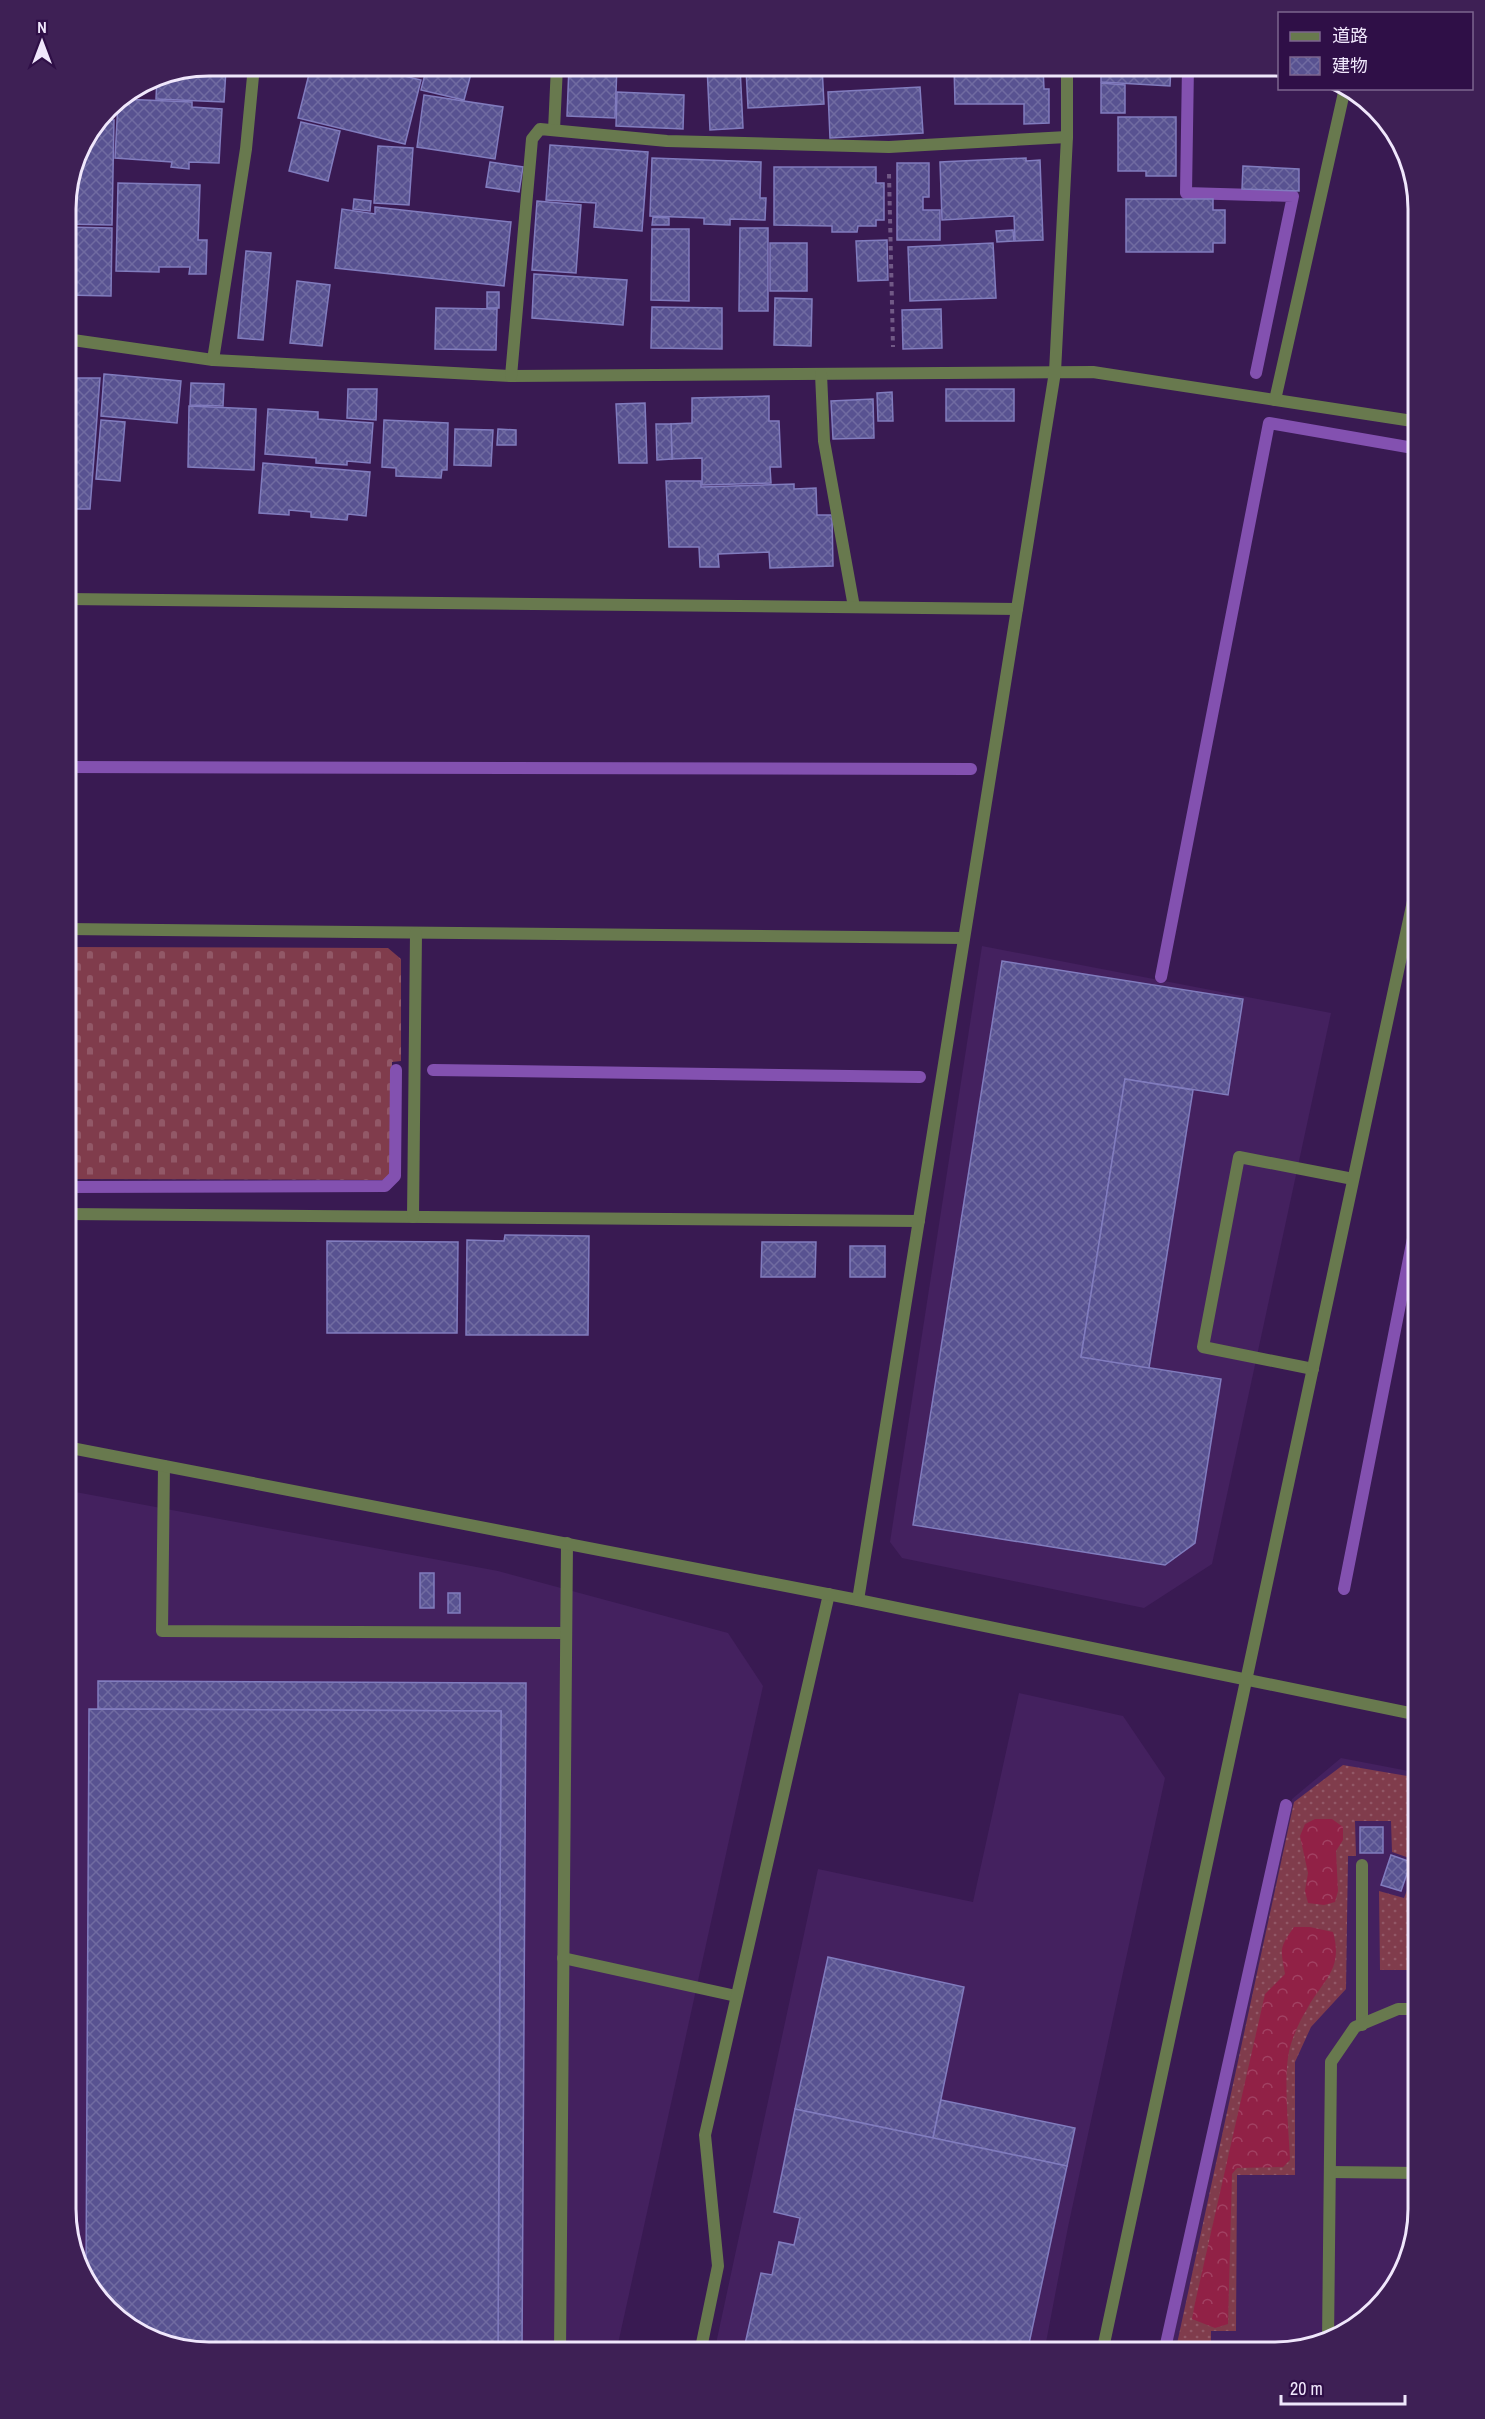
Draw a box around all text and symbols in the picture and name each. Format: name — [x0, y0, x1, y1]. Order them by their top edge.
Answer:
north arrow — [12, 12, 72, 72]
legend — [1278, 12, 1473, 90]
text: N — [37, 16, 47, 38]
text: 道路 — [1332, 23, 1368, 48]
text: 建物 — [1332, 53, 1368, 78]
scale bar — [1281, 2368, 1406, 2406]
text: 20 m — [1290, 2376, 1323, 2401]

